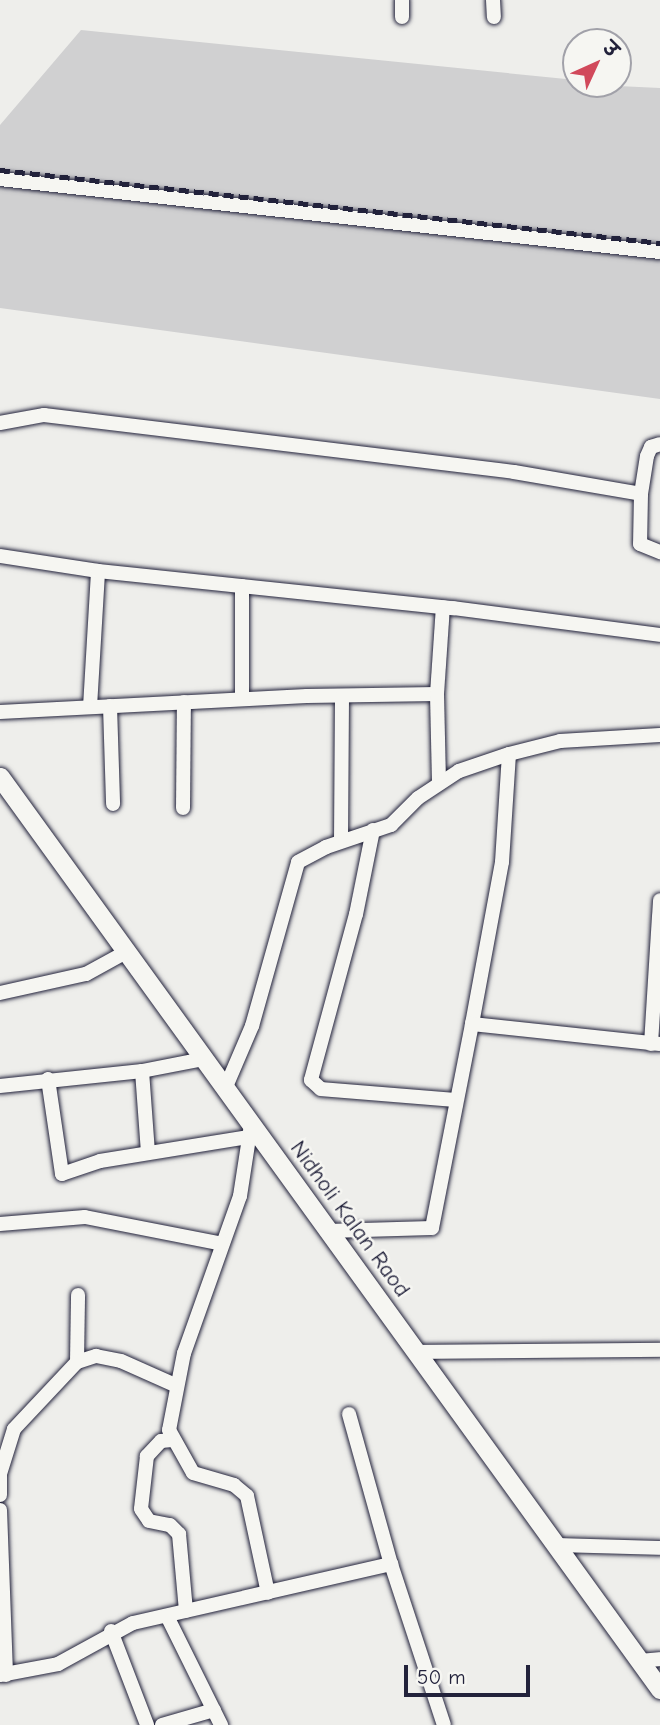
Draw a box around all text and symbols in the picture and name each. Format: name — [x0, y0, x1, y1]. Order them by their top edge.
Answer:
north arrow — [562, 28, 632, 98]
text: उ — [598, 37, 623, 62]
street label: Nidholi Kalan Raod — [284, 1135, 416, 1303]
scale bar — [408, 1652, 534, 1696]
text: 50 m — [417, 1665, 466, 1689]

